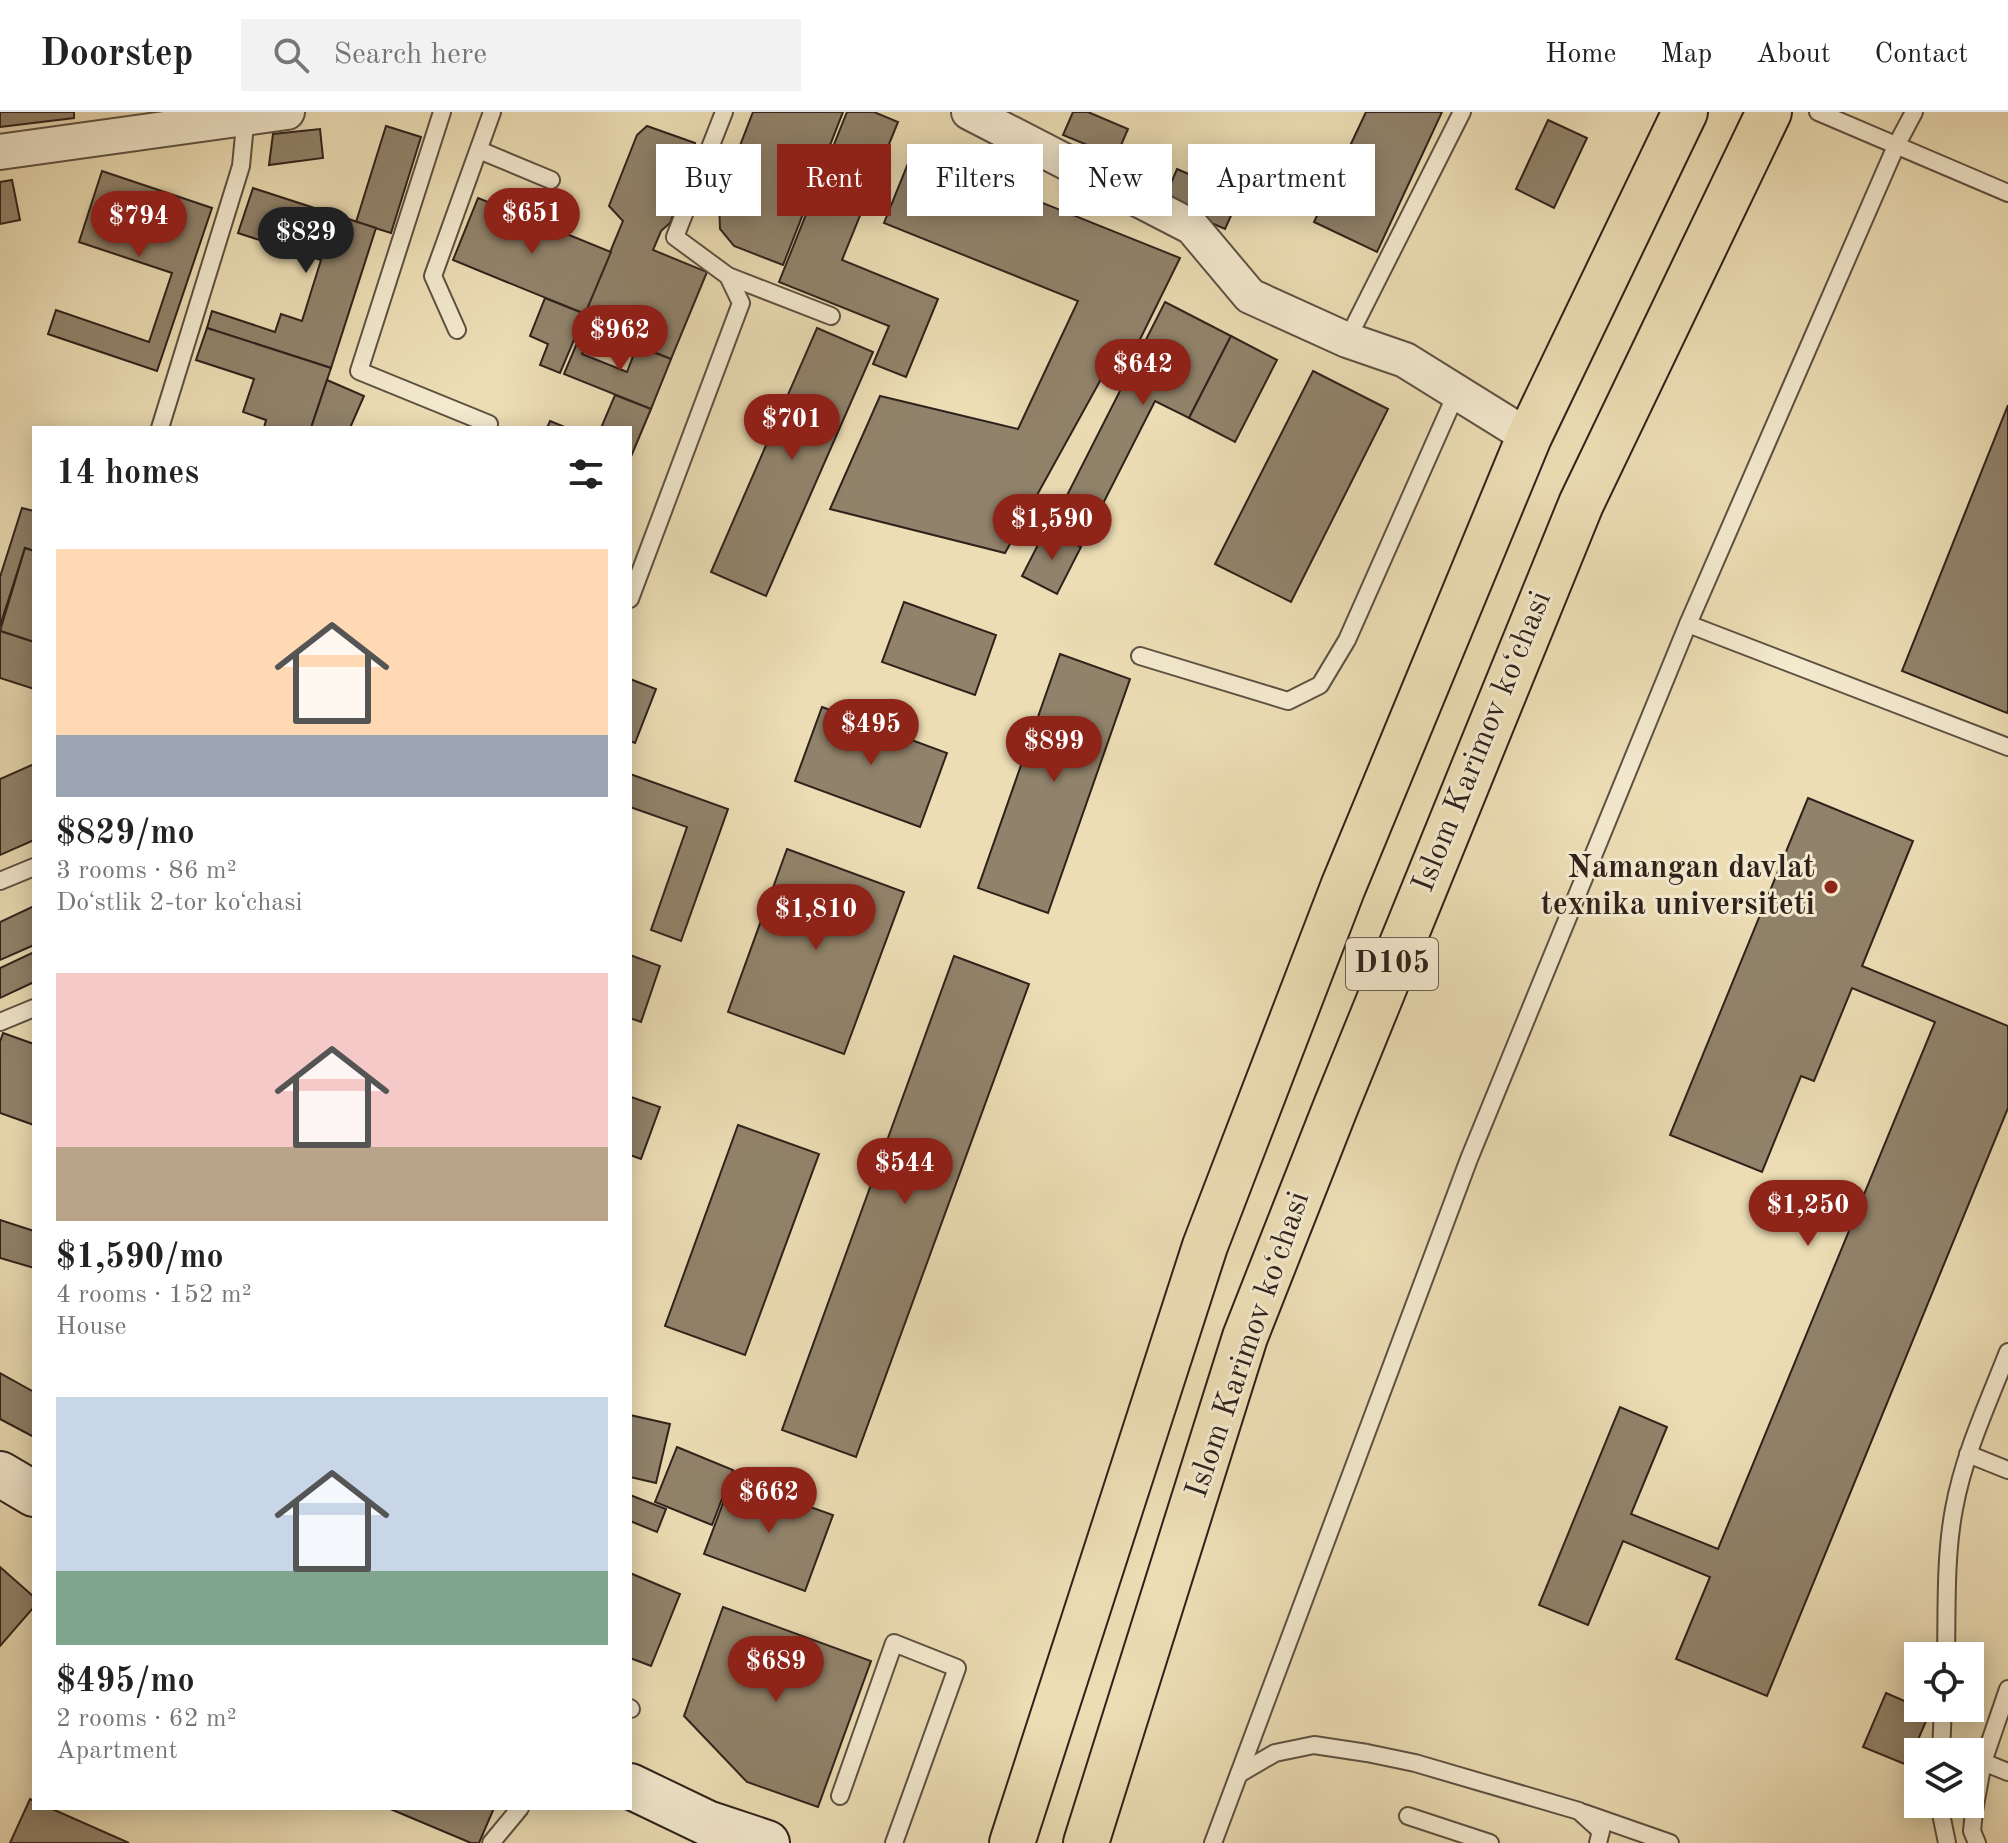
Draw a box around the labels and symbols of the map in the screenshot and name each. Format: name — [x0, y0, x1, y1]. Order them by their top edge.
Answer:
pin: $651 — [485, 188, 579, 256]
pin: $794 — [92, 191, 186, 259]
pin: $829 — [259, 207, 353, 275]
pin: $962 — [573, 305, 667, 373]
pin: $642 — [1096, 339, 1190, 407]
pin: $701 — [745, 394, 839, 462]
pin: $1,590 — [987, 494, 1117, 562]
street label: Islom Karimov koʻchasi — [1408, 587, 1558, 897]
pin: $495 — [824, 699, 918, 767]
pin: $899 — [1007, 716, 1101, 784]
place label: Namangan davlat texnika universiteti — [1541, 853, 1815, 922]
marker: Namangan davlat texnika universiteti — [1822, 878, 1840, 896]
pin: $1,810 — [751, 884, 881, 952]
road number: D105 — [1346, 938, 1438, 990]
pin: $544 — [858, 1138, 952, 1206]
pin: $1,250 — [1743, 1180, 1873, 1248]
street label: Islom Karimov koʻchasi — [1182, 1188, 1316, 1502]
pin: $662 — [722, 1467, 816, 1535]
pin: $689 — [729, 1636, 823, 1704]

